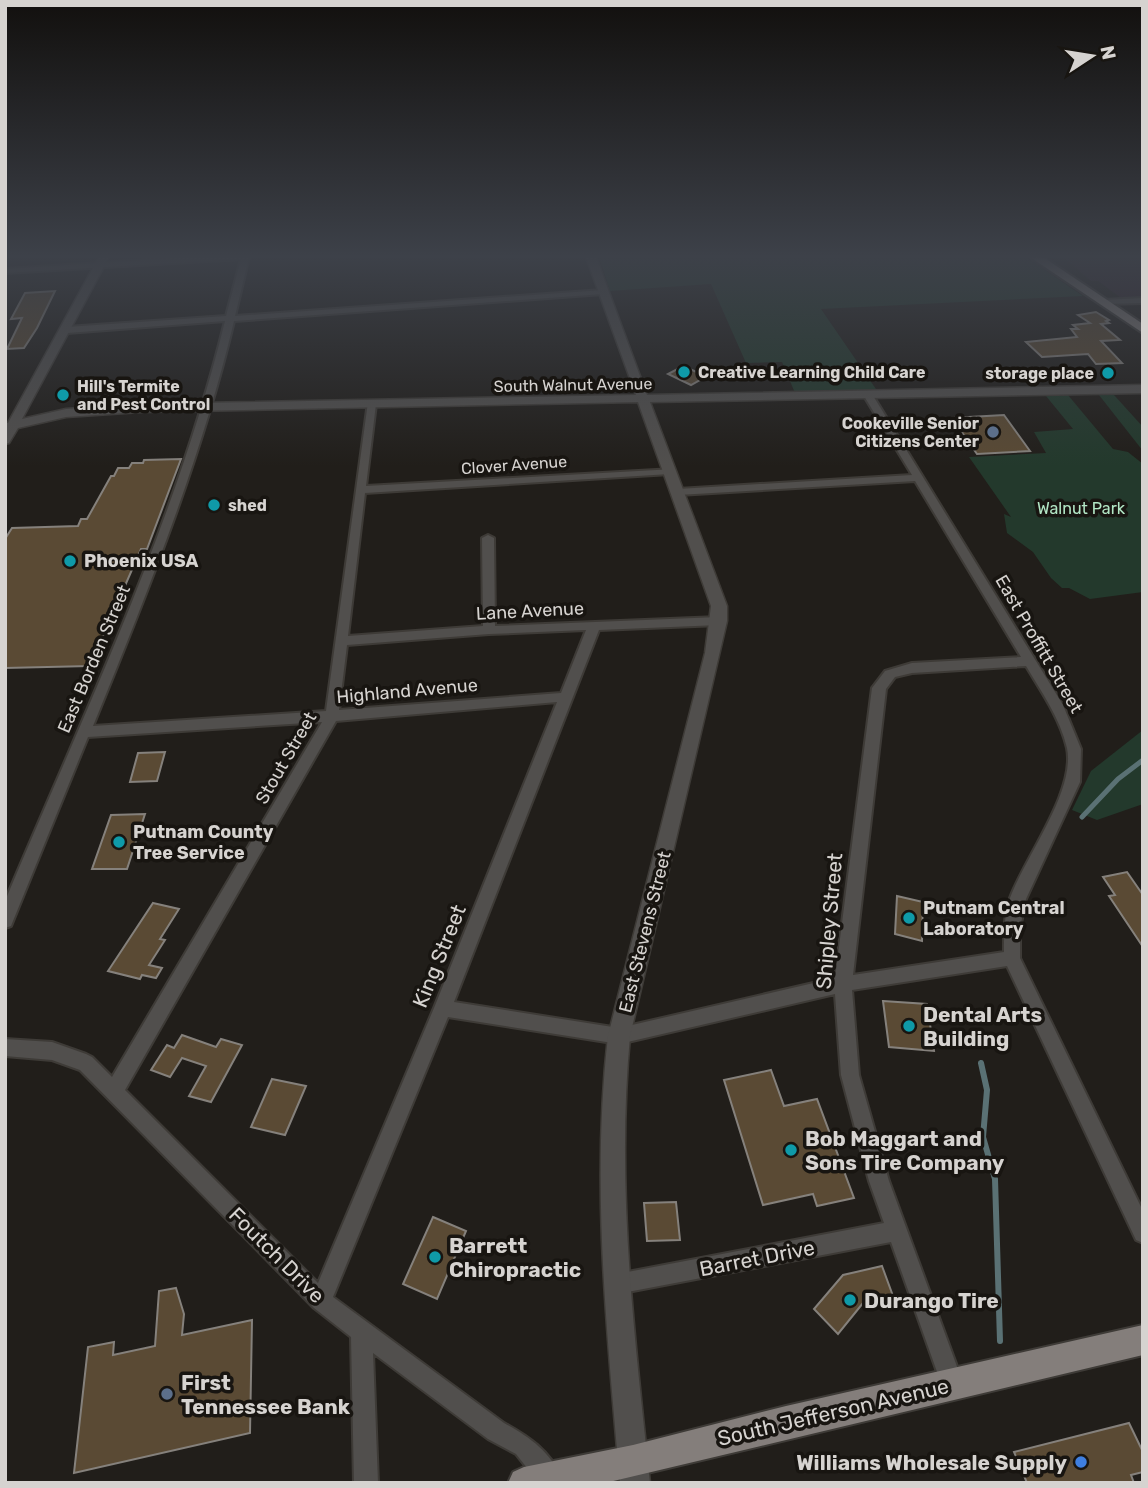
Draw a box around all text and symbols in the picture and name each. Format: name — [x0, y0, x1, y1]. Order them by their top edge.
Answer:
north arrow — [1057, 21, 1127, 91]
text: N — [1095, 43, 1121, 62]
place label: Creative Learning Child Care — [698, 363, 926, 382]
marker: Creative Learning Child Care — [676, 364, 692, 380]
place label: storage place — [985, 364, 1094, 383]
marker: storage place — [1100, 365, 1116, 381]
street label: South Walnut Avenue — [493, 374, 653, 396]
place label: Hill's Termite and Pest Control — [77, 377, 210, 414]
marker: Hill's Termite and Pest Control — [55, 387, 71, 403]
place label: Cookeville Senior Citizens Center — [842, 414, 980, 451]
marker: Cookeville Senior Citizens Center — [985, 424, 1001, 440]
street label: Clover Avenue — [460, 452, 568, 478]
place label: shed — [228, 496, 267, 515]
marker: shed — [206, 497, 222, 513]
park label: Walnut Park — [1037, 499, 1126, 518]
place label: Phoenix USA — [84, 550, 198, 572]
marker: Phoenix USA — [62, 553, 78, 569]
street label: East Proffitt Street — [991, 571, 1087, 717]
street label: East Borden Street — [53, 582, 135, 736]
street label: Lane Avenue — [475, 597, 585, 625]
street label: Highland Avenue — [335, 674, 479, 708]
street label: Stout Street — [251, 708, 321, 808]
place label: Putnam County Tree Service — [133, 821, 274, 864]
marker: Putnam County Tree Service — [111, 834, 127, 850]
street label: East Stevens Street — [614, 849, 676, 1015]
street label: Shipley Street — [811, 852, 847, 990]
place label: Putnam Central Laboratory — [923, 897, 1065, 940]
street label: King Street — [407, 901, 471, 1011]
marker: Putnam Central Laboratory — [901, 910, 917, 926]
place label: Dental Arts Building — [923, 1002, 1042, 1051]
marker: Dental Arts Building — [901, 1018, 917, 1034]
place label: Bob Maggart and Sons Tire Company — [805, 1126, 1005, 1175]
marker: Bob Maggart and Sons Tire Company — [783, 1142, 799, 1158]
street label: Foutch Drive — [224, 1202, 330, 1308]
place label: Barrett Chiropractic — [449, 1233, 581, 1282]
street label: Barret Drive — [697, 1235, 817, 1281]
marker: Barrett Chiropractic — [427, 1249, 443, 1265]
place label: Durango Tire — [864, 1288, 999, 1313]
marker: Durango Tire — [842, 1292, 858, 1308]
place label: First Tennessee Bank — [181, 1370, 351, 1419]
street label: South Jefferson Avenue — [715, 1373, 951, 1451]
marker: First Tennessee Bank — [159, 1386, 175, 1402]
place label: Williams Wholesale Supply — [796, 1450, 1067, 1475]
marker: Williams Wholesale Supply — [1073, 1454, 1089, 1470]

